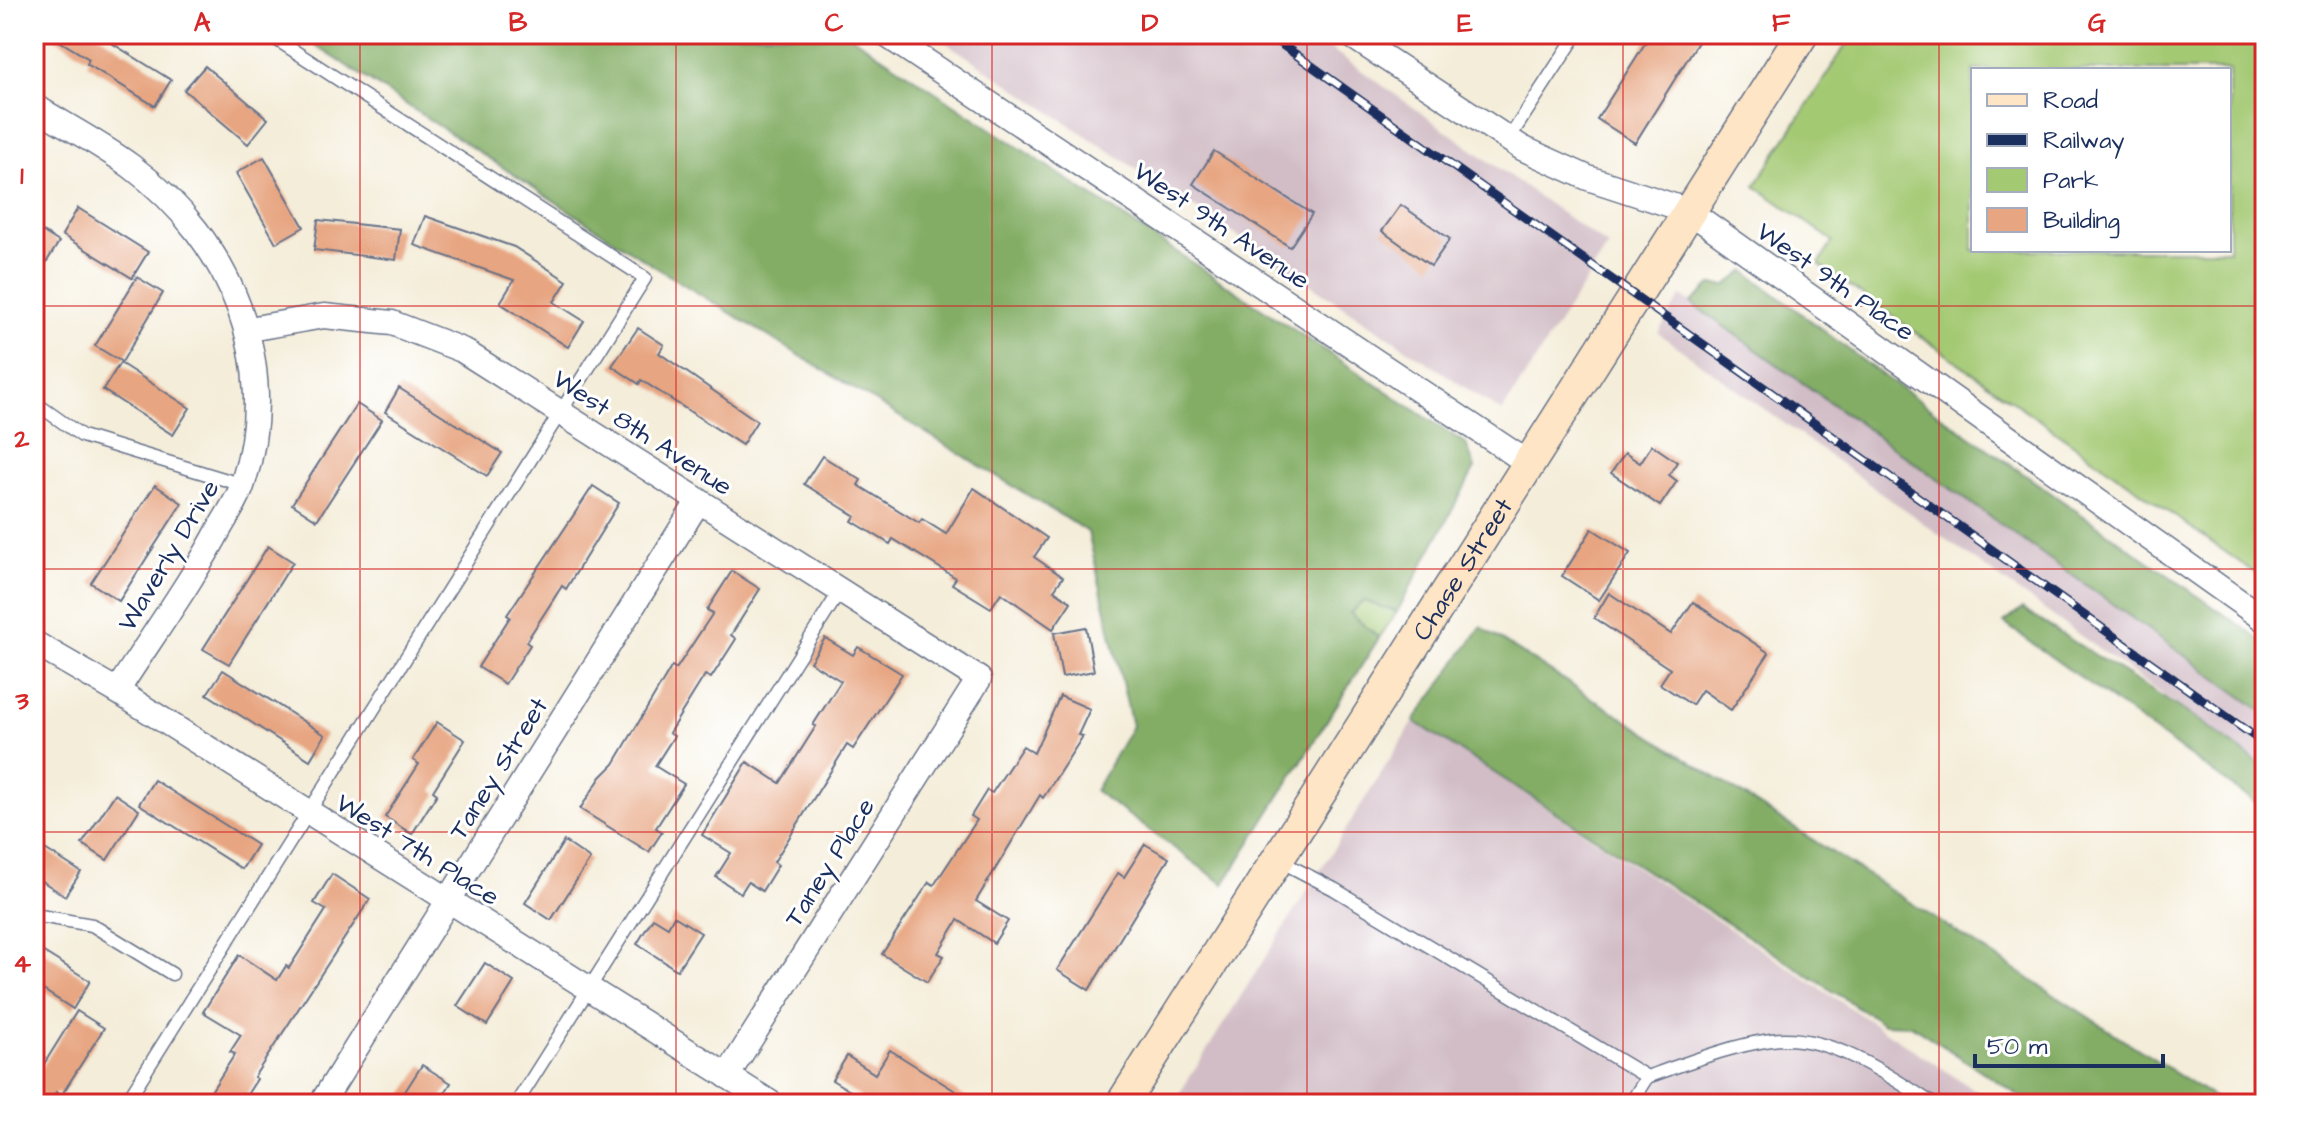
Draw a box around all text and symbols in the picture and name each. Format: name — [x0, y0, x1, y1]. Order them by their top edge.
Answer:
text: A — [194, 5, 211, 41]
text: B — [509, 5, 528, 41]
text: C — [825, 5, 844, 41]
text: D — [1142, 5, 1159, 41]
text: E — [1457, 5, 1473, 41]
text: F — [1772, 5, 1791, 41]
text: G — [2088, 5, 2106, 41]
legend — [1971, 68, 2231, 252]
text: Road — [2043, 84, 2098, 118]
text: Railway — [2043, 124, 2125, 159]
street label: West 9th Avenue — [1126, 153, 1317, 298]
text: 1 — [20, 158, 24, 194]
text: Park — [2043, 164, 2099, 198]
text: Building — [2043, 204, 2120, 239]
street label: West 9th Place — [1749, 214, 1922, 350]
street label: West 8th Avenue — [546, 361, 739, 504]
text: 2 — [14, 421, 30, 457]
street label: Waverly Drive — [109, 473, 230, 639]
street label: Chase Street — [1404, 491, 1522, 648]
text: 3 — [14, 683, 29, 719]
street label: Taney Street — [441, 690, 559, 848]
street label: West 7th Place — [329, 785, 506, 915]
street label: Taney Place — [776, 791, 885, 935]
text: 4 — [13, 946, 31, 982]
scale bar — [1975, 1018, 2163, 1068]
text: 50 m — [1987, 1030, 2048, 1064]

